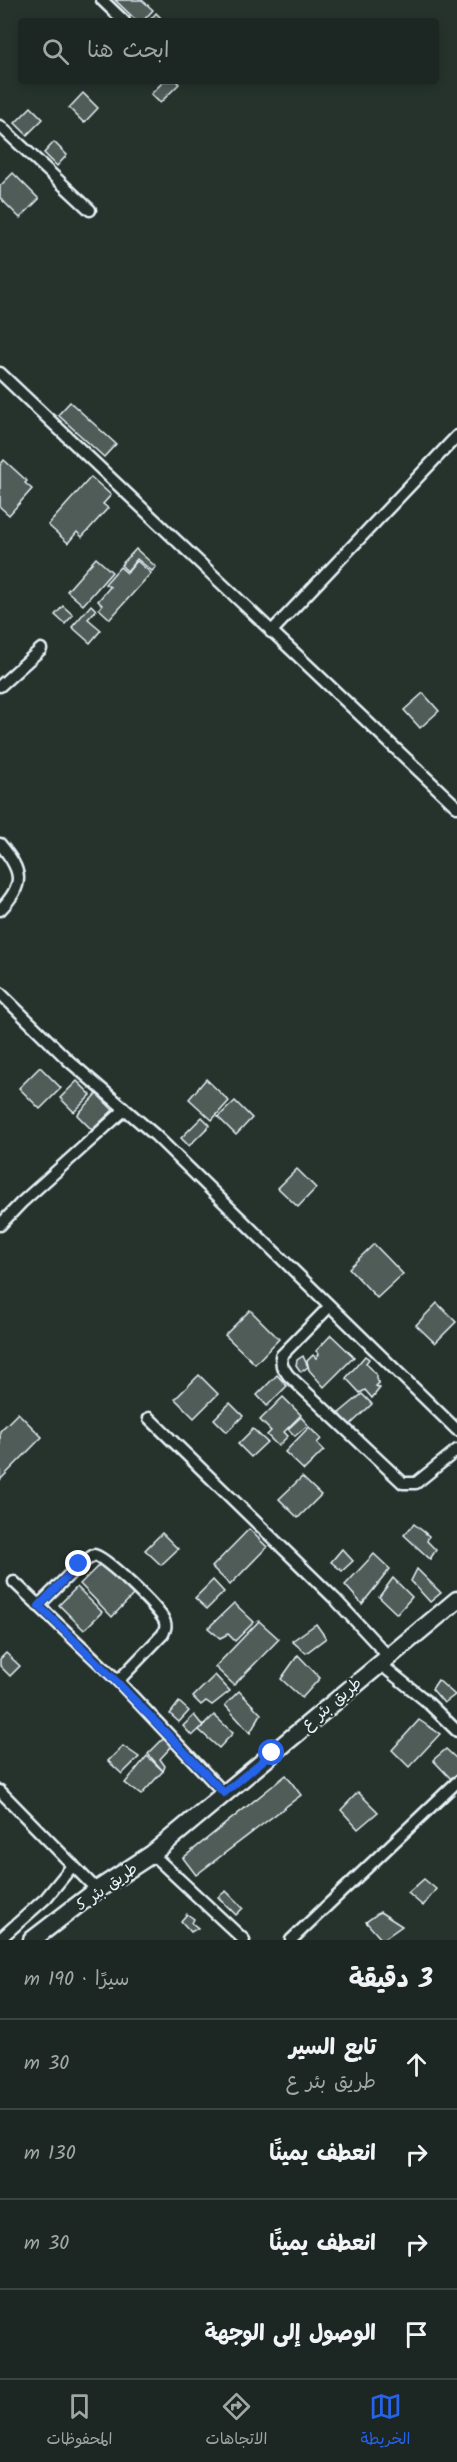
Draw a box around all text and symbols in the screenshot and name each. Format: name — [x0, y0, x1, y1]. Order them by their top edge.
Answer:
search box — [18, 18, 439, 84]
text: ابحث هنا — [87, 34, 169, 69]
icon: search — [39, 35, 72, 68]
route end — [65, 1550, 91, 1576]
street label: طريق بئر ع — [296, 1671, 368, 1737]
route start — [258, 1739, 284, 1765]
street label: طريق بئر 5 — [71, 1857, 143, 1918]
text: 3 دقيقة — [349, 1959, 433, 2001]
text: سيرًا · 190 m — [24, 1964, 130, 1996]
text: تابع السير — [289, 2031, 376, 2066]
text: 30 m — [24, 2048, 69, 2080]
icon: ahead — [400, 2048, 433, 2081]
text: طريق بئر ع — [286, 2067, 376, 2099]
text: انعطف يمينًا — [269, 2137, 376, 2172]
text: 130 m — [24, 2138, 76, 2170]
icon: right — [400, 2138, 433, 2171]
text: انعطف يمينًا — [269, 2227, 376, 2262]
text: 30 m — [24, 2228, 69, 2260]
icon: right — [400, 2228, 433, 2261]
text: الوصول إلى الوجهة — [204, 2317, 376, 2352]
icon: arrive — [400, 2318, 433, 2351]
tab: المحفوظات — [47, 2390, 112, 2453]
tab: الاتجاهات — [206, 2390, 267, 2453]
tab: الخريطة — [361, 2390, 410, 2453]

